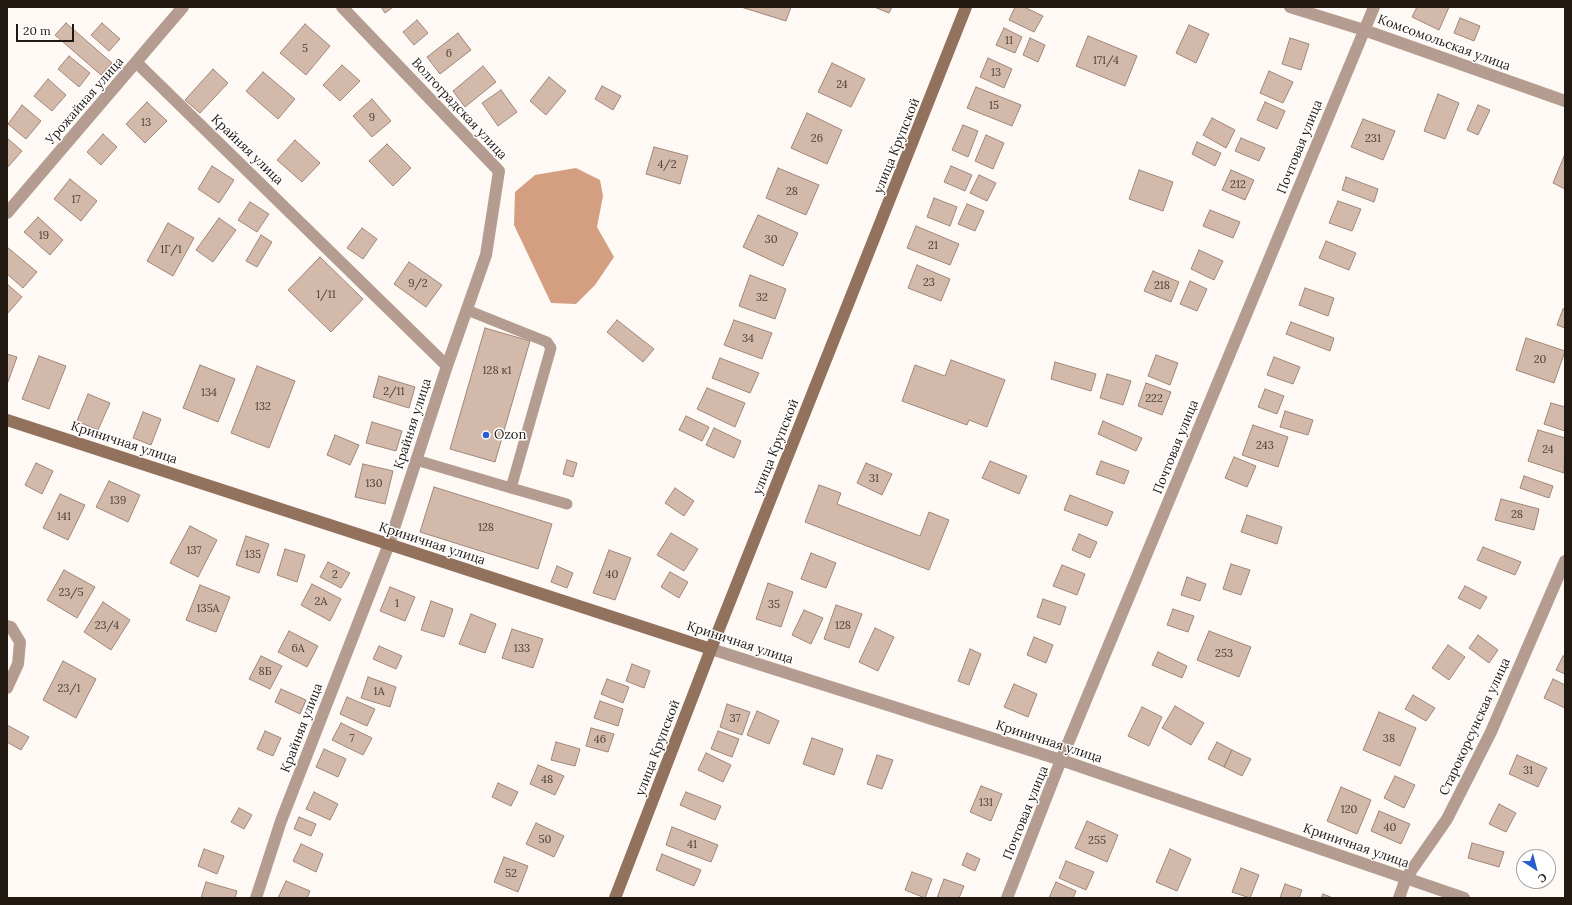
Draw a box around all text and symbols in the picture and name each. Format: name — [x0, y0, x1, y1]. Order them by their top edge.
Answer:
street label: Комсомольская улица — [1375, 12, 1513, 74]
scale bar — [18, 16, 76, 42]
text: 20 m — [23, 23, 51, 38]
house number: 11 — [1005, 34, 1013, 48]
house number: 5 — [302, 42, 308, 56]
house number: 6 — [446, 47, 452, 61]
street label: Урожайная улица — [43, 54, 127, 148]
house number: 171/4 — [1093, 54, 1119, 68]
street label: Волгоградская улица — [408, 55, 510, 163]
house number: 13 — [991, 66, 1001, 80]
house number: 24 — [836, 78, 848, 92]
street label: улица Крупской — [871, 96, 923, 196]
street label: Почтовая улица — [1274, 98, 1326, 196]
house number: 15 — [989, 99, 999, 113]
house number: 9 — [369, 111, 375, 125]
street label: Крайняя улица — [208, 112, 286, 188]
house number: 13 — [141, 116, 151, 130]
house number: 26 — [811, 132, 823, 146]
house number: 231 — [1365, 132, 1381, 146]
house number: 4/2 — [657, 158, 677, 172]
house number: 212 — [1230, 178, 1246, 192]
house number: 28 — [786, 185, 798, 199]
house number: 17 — [71, 193, 81, 207]
house number: 19 — [39, 229, 49, 243]
house number: 30 — [765, 233, 777, 247]
house number: 21 — [928, 239, 938, 253]
house number: 1Г/1 — [160, 243, 182, 257]
house number: 23 — [923, 276, 935, 290]
house number: 9/2 — [408, 277, 428, 291]
house number: 218 — [1154, 279, 1170, 293]
house number: 1/11 — [316, 288, 336, 302]
house number: 32 — [756, 291, 768, 305]
house number: 34 — [742, 332, 754, 346]
house number: 20 — [1534, 353, 1546, 367]
house number: 128 к1 — [483, 364, 511, 378]
street label: Крайняя улица — [391, 377, 435, 471]
house number: 2/11 — [383, 385, 405, 399]
house number: 134 — [201, 386, 217, 400]
house number: 222 — [1145, 392, 1163, 406]
street label: улица Крупской — [750, 397, 802, 497]
street label: Почтовая улица — [1150, 398, 1202, 496]
house number: 132 — [255, 400, 271, 414]
street label: Криничная улица — [69, 418, 179, 468]
place label: Ozon — [494, 427, 526, 443]
marker: Ozon — [481, 430, 491, 440]
house number: 243 — [1256, 439, 1274, 453]
house number: 24 — [1542, 443, 1554, 457]
house number: 31 — [869, 472, 879, 486]
house number: 130 — [366, 477, 382, 491]
house number: 139 — [110, 494, 126, 508]
house number: 28 — [1511, 508, 1523, 522]
house number: 141 — [57, 510, 71, 524]
street label: Криничная улица — [377, 519, 487, 569]
house number: 128 — [478, 521, 494, 535]
house number: 137 — [187, 544, 201, 558]
house number: 135 — [245, 548, 261, 562]
house number: 2 — [332, 568, 338, 582]
house number: 40 — [606, 568, 618, 582]
house number: 23/5 — [58, 586, 84, 600]
house number: 2А — [315, 595, 327, 609]
house number: 1 — [395, 597, 399, 611]
house number: 35 — [768, 598, 780, 612]
house number: 135А — [196, 602, 220, 616]
street label: Криничная улица — [685, 618, 795, 668]
house number: 23/4 — [95, 619, 119, 633]
house number: 128 — [835, 619, 851, 633]
house number: 6А — [291, 642, 305, 656]
house number: 133 — [514, 642, 530, 656]
house number: 253 — [1215, 647, 1233, 661]
street label: Старокорсунская улица — [1436, 656, 1514, 798]
house number: 8Б — [258, 665, 272, 679]
street label: Крайняя улица — [278, 681, 326, 775]
house number: 23/1 — [57, 682, 81, 696]
house number: 1А — [373, 685, 385, 699]
street label: улица Крупской — [632, 698, 684, 798]
house number: 37 — [730, 712, 740, 726]
street label: Криничная улица — [994, 717, 1104, 767]
house number: 7 — [349, 732, 355, 746]
house number: 38 — [1383, 732, 1395, 746]
house number: 46 — [594, 733, 606, 747]
street label: Почтовая улица — [1000, 764, 1052, 862]
house number: 31 — [1523, 764, 1533, 778]
house number: 48 — [541, 773, 553, 787]
house number: 131 — [979, 796, 993, 810]
house number: 120 — [1341, 803, 1357, 817]
street label: Криничная улица — [1301, 821, 1411, 871]
house number: 40 — [1384, 821, 1396, 835]
house number: 50 — [539, 833, 551, 847]
house number: 255 — [1088, 834, 1106, 848]
house number: 41 — [687, 838, 697, 852]
north arrow — [1516, 849, 1556, 889]
house number: 52 — [505, 867, 517, 881]
text: С — [1535, 870, 1550, 886]

